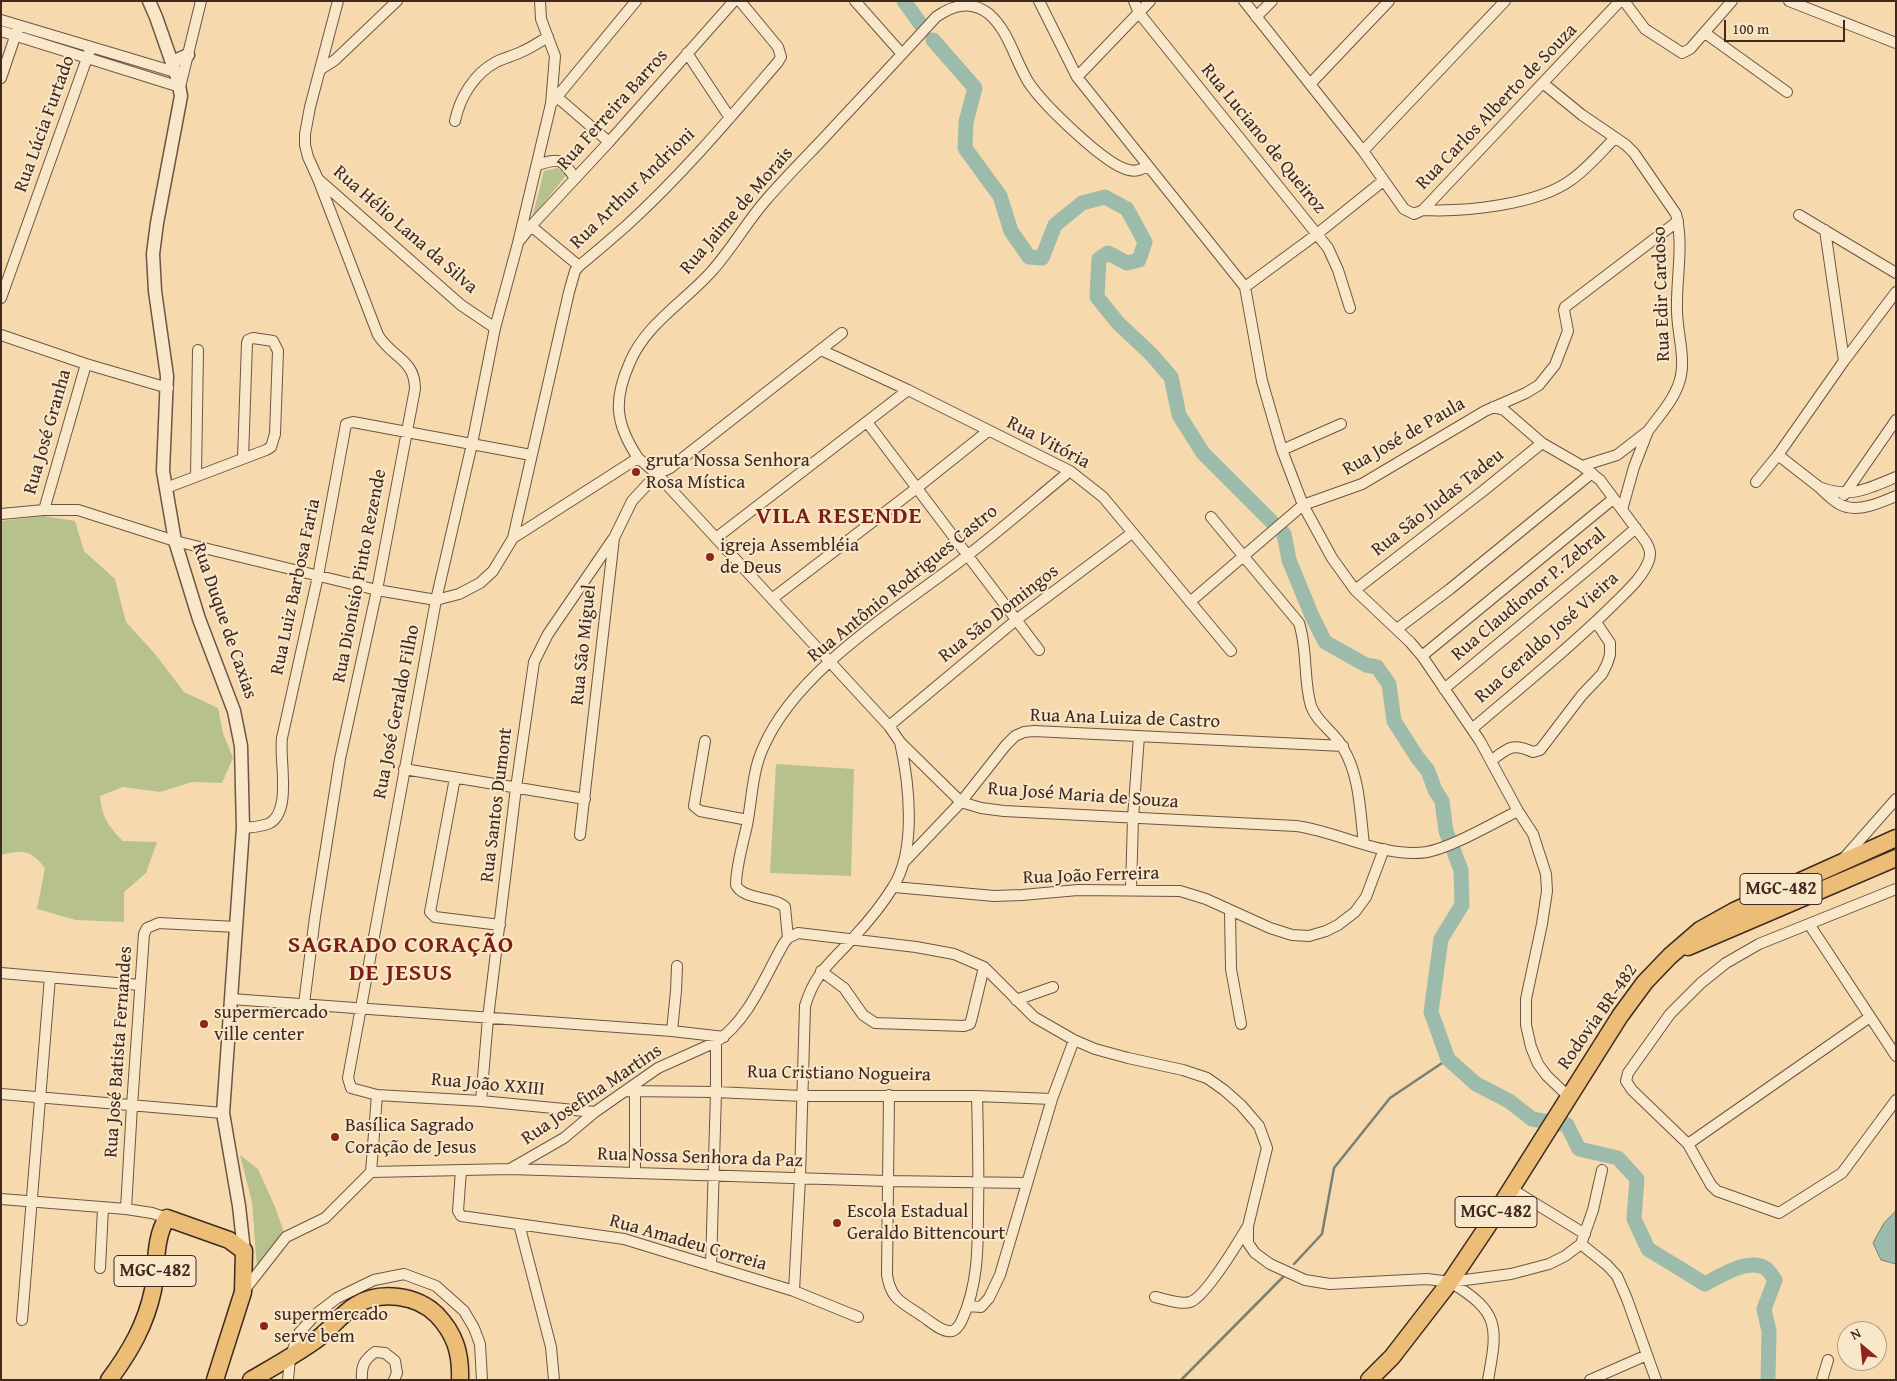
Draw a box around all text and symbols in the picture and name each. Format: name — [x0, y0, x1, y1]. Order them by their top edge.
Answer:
scale bar — [1727, 10, 1848, 42]
text: 100 m — [1732, 18, 1769, 39]
street label: Rua Carlos Alberto de Souza — [1412, 19, 1582, 195]
street label: Rua Ferreira Barros — [553, 45, 673, 175]
street label: Rua Lúcia Furtado — [10, 53, 80, 195]
street label: Rua Luciano de Queiroz — [1196, 60, 1330, 218]
street label: Rua Arthur Andrioni — [566, 124, 700, 254]
street label: Rua Jaime de Morais — [675, 143, 799, 279]
street label: Rua Hélio Lana da Silva — [328, 161, 482, 299]
street label: Rua Edir Cardoso — [1648, 226, 1676, 362]
street label: Rua José Granha — [19, 367, 77, 497]
street label: Rua José de Paula — [1339, 393, 1469, 481]
street label: Rua Vitória — [1003, 412, 1093, 474]
street label: Rua São Judas Tadeu — [1367, 444, 1509, 562]
place label: gruta Nossa Senhora Rosa Mística — [646, 450, 810, 494]
marker: gruta Nossa Senhora Rosa Mística — [630, 466, 642, 478]
street label: Rua Dionísio Pinto Rezende — [328, 467, 392, 685]
street label: Rua Luiz Barbosa Faria — [266, 497, 326, 677]
street label: Rua Antônio Rodrigues Castro — [803, 500, 1003, 668]
district label: VILA RESENDE — [754, 503, 924, 531]
street label: Rua Claudionor P. Zebral — [1447, 524, 1611, 666]
place label: igreja Assembléia de Deus — [720, 535, 859, 579]
street label: Rua Duque de Caxias — [187, 540, 261, 702]
marker: igreja Assembléia de Deus — [704, 551, 716, 563]
street label: Rua São Domingos — [934, 560, 1064, 668]
street label: Rua Geraldo José Vieira — [1470, 567, 1624, 709]
street label: Rua São Miguel — [566, 583, 602, 707]
street label: Rua José Geraldo Filho — [369, 623, 425, 801]
street label: Rua Ana Luiza de Castro — [1030, 704, 1220, 734]
street label: Rua Santos Dumont — [476, 726, 518, 884]
street label: Rua José Maria de Souza — [987, 778, 1179, 814]
street label: Rua João Ferreira — [1022, 862, 1160, 890]
road number: MGC-482 — [1740, 874, 1822, 904]
district label: SAGRADO CORAÇÃO DE JESUS — [286, 932, 516, 988]
street label: Rua José Batista Fernandes — [100, 945, 138, 1159]
street label: Rodovia BR-482 — [1553, 960, 1643, 1074]
place label: supermercado ville center — [214, 1002, 328, 1046]
marker: supermercado ville center — [198, 1018, 210, 1030]
street label: Rua Josefina Martins — [517, 1040, 667, 1150]
street label: Rua Cristiano Nogueira — [747, 1061, 931, 1087]
street label: Rua João XXIII — [430, 1069, 546, 1101]
place label: Basílica Sagrado Coração de Jesus — [345, 1115, 476, 1159]
marker: Basílica Sagrado Coração de Jesus — [329, 1131, 341, 1143]
street label: Rua Nossa Senhora da Paz — [597, 1143, 803, 1173]
road number: MGC-482 — [1455, 1196, 1537, 1228]
place label: Escola Estadual Geraldo Bittencourt — [847, 1201, 1005, 1245]
street label: Rua Amadeu Correia — [607, 1210, 769, 1276]
marker: Escola Estadual Geraldo Bittencourt — [831, 1217, 843, 1229]
road number: MGC-482 — [114, 1256, 196, 1286]
place label: supermercado serve bem — [274, 1304, 388, 1348]
marker: supermercado serve bem — [258, 1320, 270, 1332]
north arrow — [1837, 1321, 1887, 1371]
text: N — [1847, 1323, 1864, 1345]

